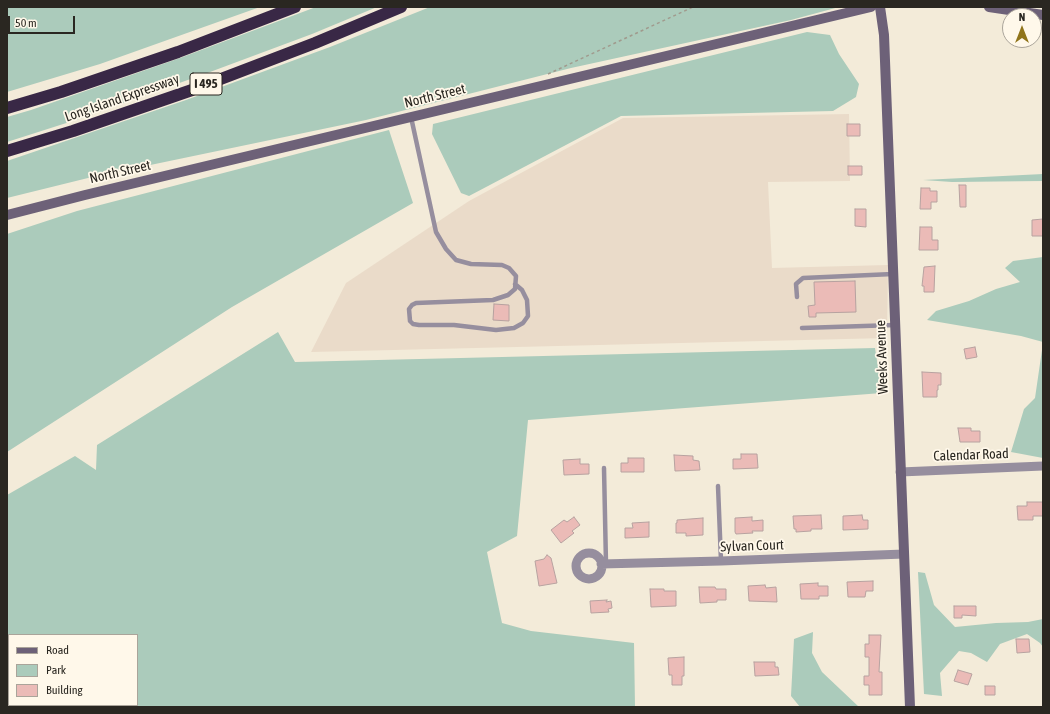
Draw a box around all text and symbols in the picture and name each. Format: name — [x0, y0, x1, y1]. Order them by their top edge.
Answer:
scale bar — [10, 8, 77, 34]
north arrow — [1002, 8, 1042, 48]
text: N — [1019, 11, 1025, 23]
text: 50 m — [15, 16, 37, 30]
street label: Long Island Expressway — [63, 71, 181, 125]
road number: I 495 — [190, 73, 222, 95]
street label: North Street — [403, 80, 467, 112]
street label: North Street — [88, 157, 152, 187]
street label: Weeks Avenue — [872, 320, 892, 394]
street label: Calendar Road — [933, 445, 1009, 465]
street label: Sylvan Court — [720, 536, 784, 556]
legend — [8, 634, 138, 706]
text: Road — [46, 643, 69, 657]
text: Park — [46, 663, 66, 677]
text: Building — [46, 683, 83, 697]

